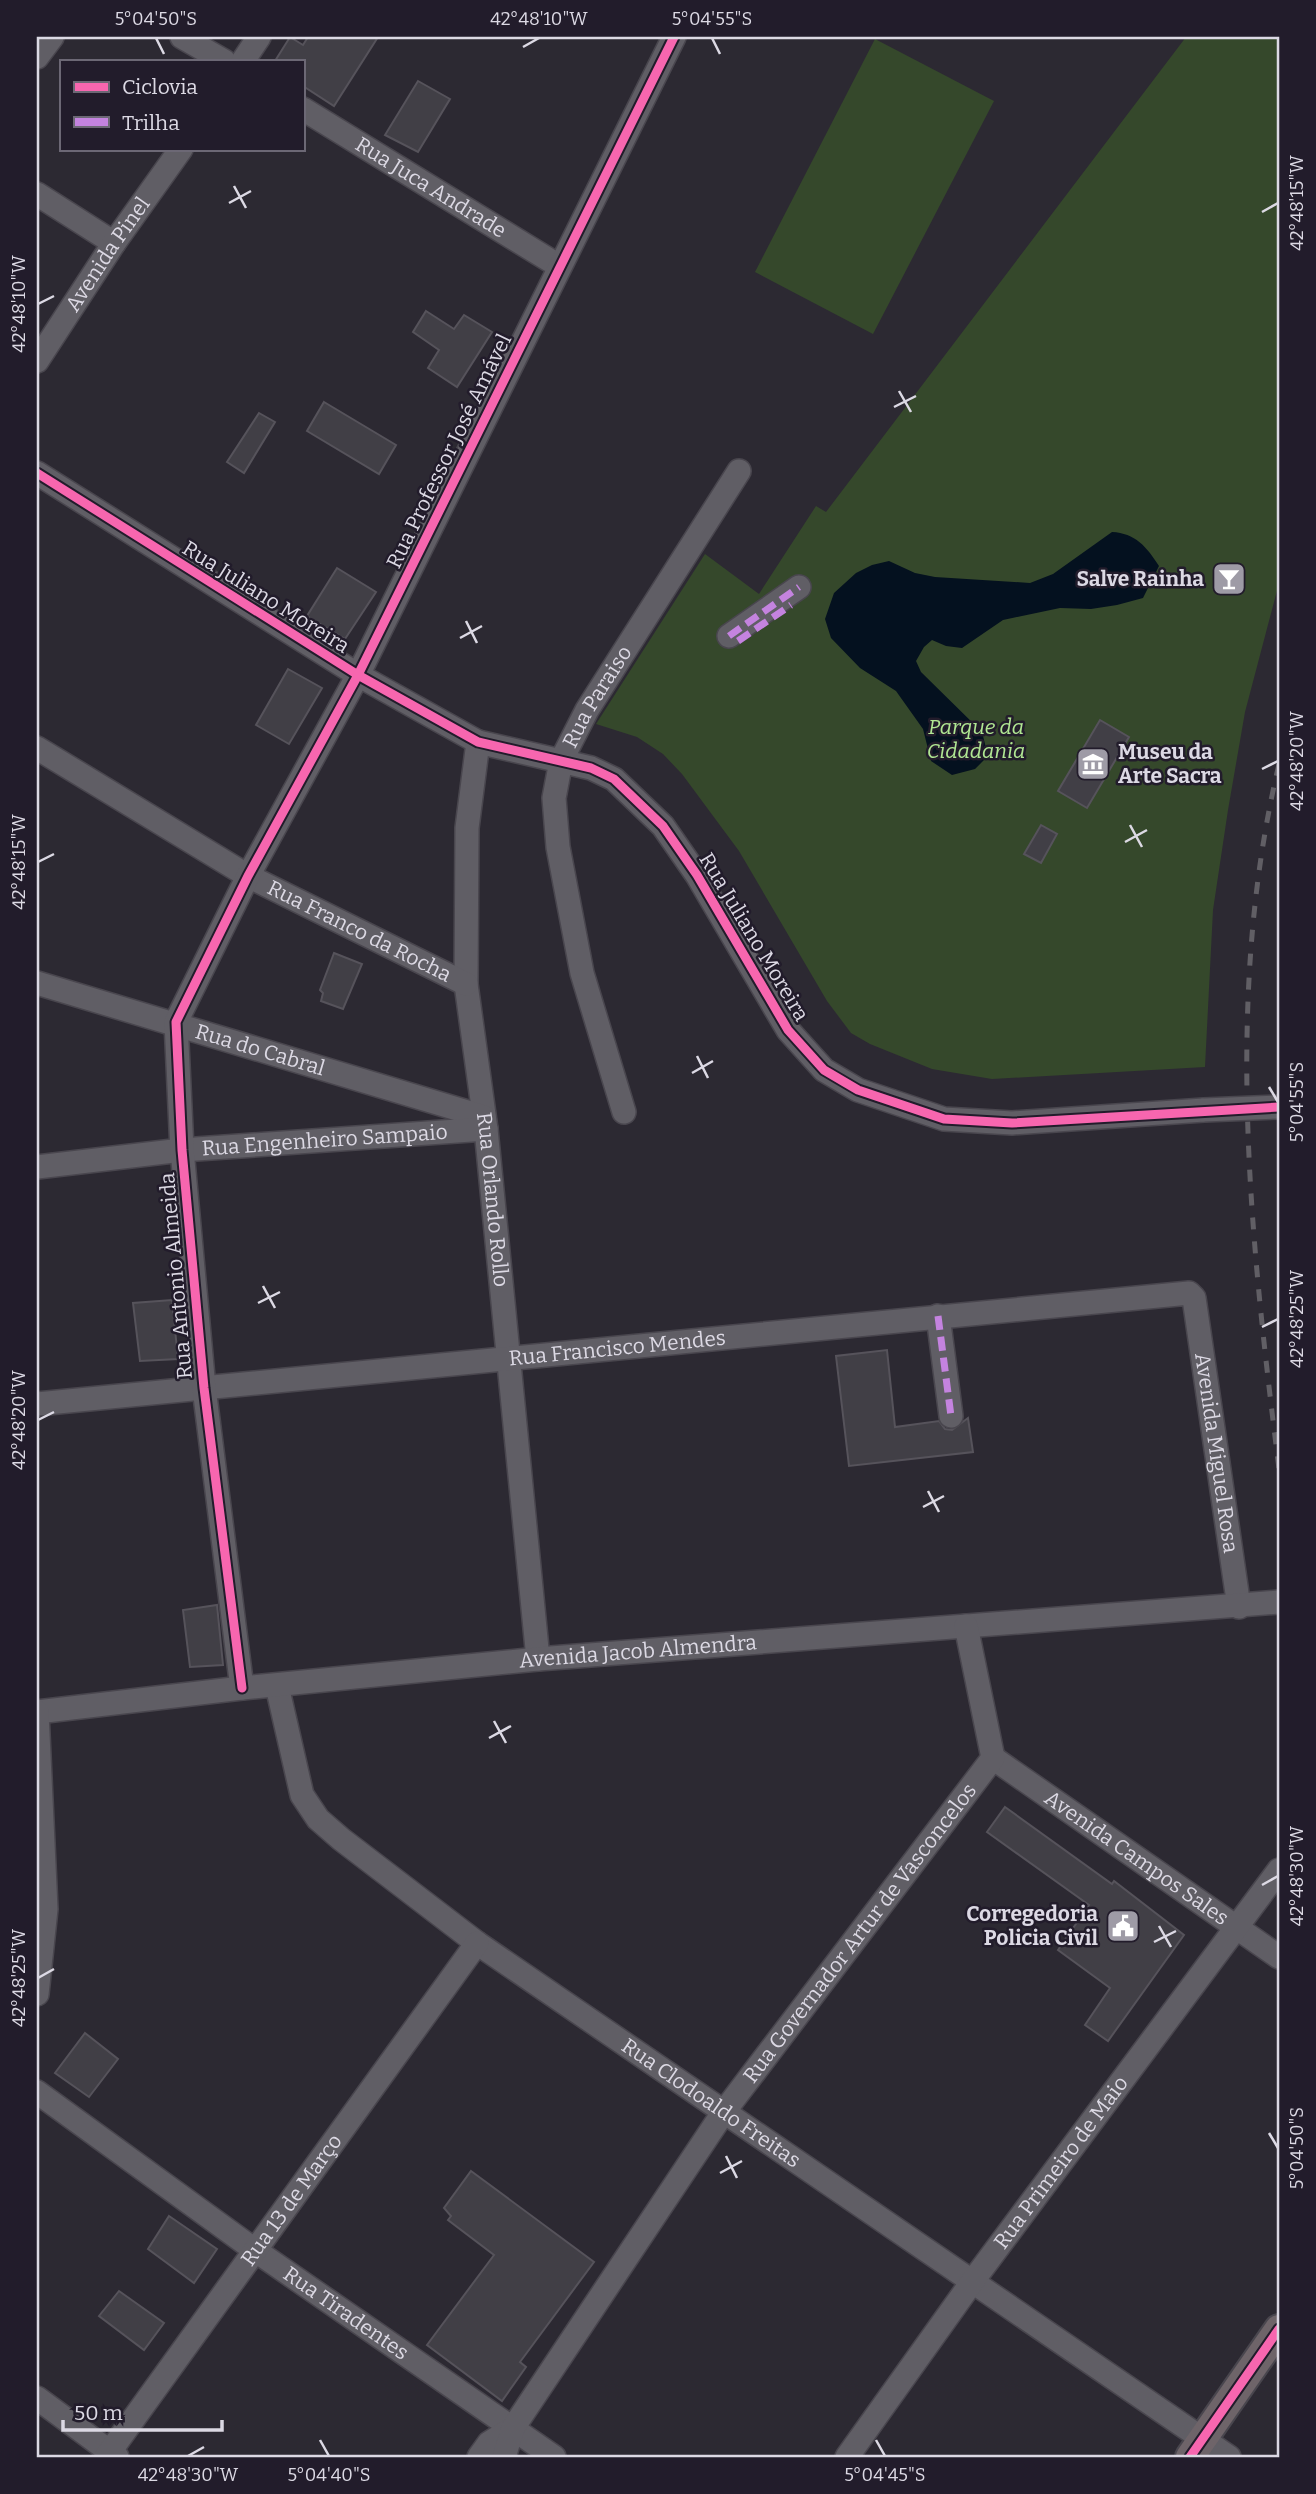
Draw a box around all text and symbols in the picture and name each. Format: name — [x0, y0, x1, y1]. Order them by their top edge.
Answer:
text: 5°04'50"S — [115, 8, 197, 30]
text: 42°48'10"W — [490, 8, 588, 30]
text: 5°04'55"S — [672, 8, 752, 30]
legend — [60, 60, 304, 150]
text: Ciclovia — [122, 74, 198, 100]
text: Trilha — [122, 110, 180, 136]
street label: Rua Juca Andrade — [351, 131, 511, 244]
text: 42°48'15"W — [1286, 155, 1308, 251]
street label: Avenida Pinel — [60, 192, 156, 317]
text: 42°48'10"W — [8, 255, 30, 353]
street label: Rua Professor José Amável — [381, 329, 517, 573]
street label: Rua Juliano Moreira — [178, 535, 355, 659]
bar icon: Salve Rainha — [1210, 560, 1248, 598]
place label: Salve Rainha — [1076, 566, 1204, 592]
street label: Rua Paraiso — [557, 641, 637, 752]
text: 42°48'20"W — [1286, 710, 1308, 811]
park label: Parque da Cidadania — [927, 714, 1025, 764]
place label: Museu da Arte Sacra — [1118, 739, 1222, 789]
museum icon: Museu da Arte Sacra — [1074, 745, 1112, 783]
text: 42°48'15"W — [8, 814, 30, 910]
street label: Rua Juliano Moreira — [693, 848, 815, 1026]
street label: Rua Franco da Rocha — [263, 875, 456, 988]
street label: Rua do Cabral — [192, 1018, 328, 1082]
text: 5°04'55"S — [1286, 1062, 1308, 1142]
street label: Rua Orlando Rollo — [471, 1111, 514, 1288]
street label: Rua Engenheiro Sampaio — [201, 1119, 449, 1162]
street label: Rua Antonio Almeida — [154, 1171, 198, 1380]
text: 42°48'25"W — [1286, 1269, 1308, 1368]
street label: Rua Francisco Mendes — [508, 1325, 727, 1371]
street label: Avenida Miguel Rosa — [1189, 1351, 1244, 1555]
text: 42°48'20"W — [8, 1369, 30, 1470]
street label: Avenida Jacob Almendra — [518, 1629, 758, 1674]
street label: Rua Governador Artur de Vasconcelos — [738, 1778, 982, 2088]
street label: Avenida Campos Sales — [1040, 1785, 1234, 1931]
text: 42°48'30"W — [1286, 1825, 1308, 1926]
place label: Corregedoria Policia Civil — [966, 1901, 1098, 1951]
public building icon: Corregedoria Policia Civil — [1104, 1907, 1142, 1945]
text: 42°48'25"W — [8, 1928, 30, 2027]
street label: Rua Clodoaldo Freitas — [617, 2033, 806, 2173]
street label: Rua Primeiro de Maio — [988, 2071, 1134, 2254]
text: 5°04'50"S — [1286, 2107, 1308, 2189]
street label: Rua 13 de Março — [235, 2129, 348, 2271]
street label: Rua Tiradentes — [278, 2261, 414, 2366]
scale bar — [63, 2389, 222, 2433]
text: 50 m — [74, 2400, 123, 2426]
text: 42°48'30"W — [138, 2464, 239, 2486]
text: 5°04'40"S — [287, 2464, 371, 2486]
text: 5°04'45"S — [844, 2464, 926, 2486]

